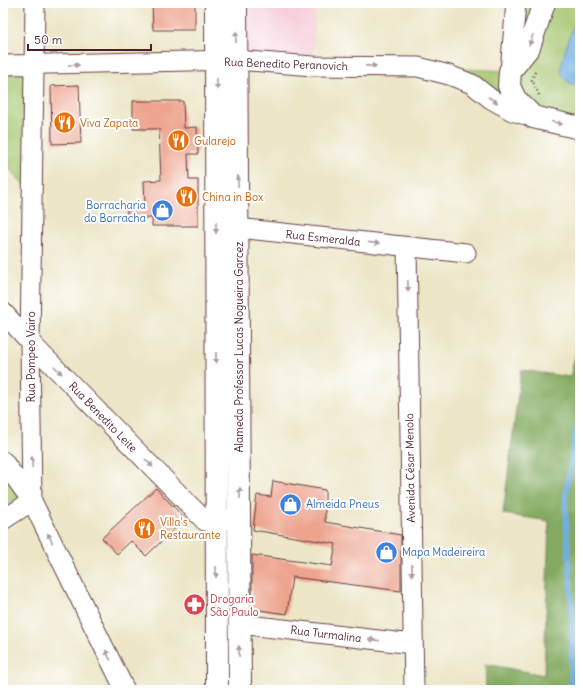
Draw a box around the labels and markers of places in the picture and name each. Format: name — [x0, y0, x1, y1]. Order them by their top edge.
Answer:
restaurant icon: Viva Zapata — [51, 110, 77, 136]
place label: Viva Zapata — [80, 116, 138, 130]
restaurant icon: Gularejo — [166, 128, 192, 154]
place label: Gularejo — [194, 134, 236, 148]
restaurant icon: China in Box — [173, 184, 199, 210]
place label: China in Box — [202, 190, 264, 204]
place label: Borracharia do Borracha — [84, 198, 146, 225]
shop icon: Borracharia do Borracha — [149, 198, 175, 224]
shop icon: Almeida Pneus — [277, 491, 303, 517]
place label: Almeida Pneus — [306, 497, 379, 511]
restaurant icon: Villa's Restaurante — [131, 515, 157, 541]
place label: Villa's Restaurante — [160, 515, 221, 542]
shop icon: Mapa Madeireira — [373, 539, 399, 565]
place label: Mapa Madeireira — [402, 545, 485, 559]
pharmacy icon: Drogaria São Paulo — [181, 592, 207, 618]
place label: Drogaria São Paulo — [210, 592, 259, 619]

